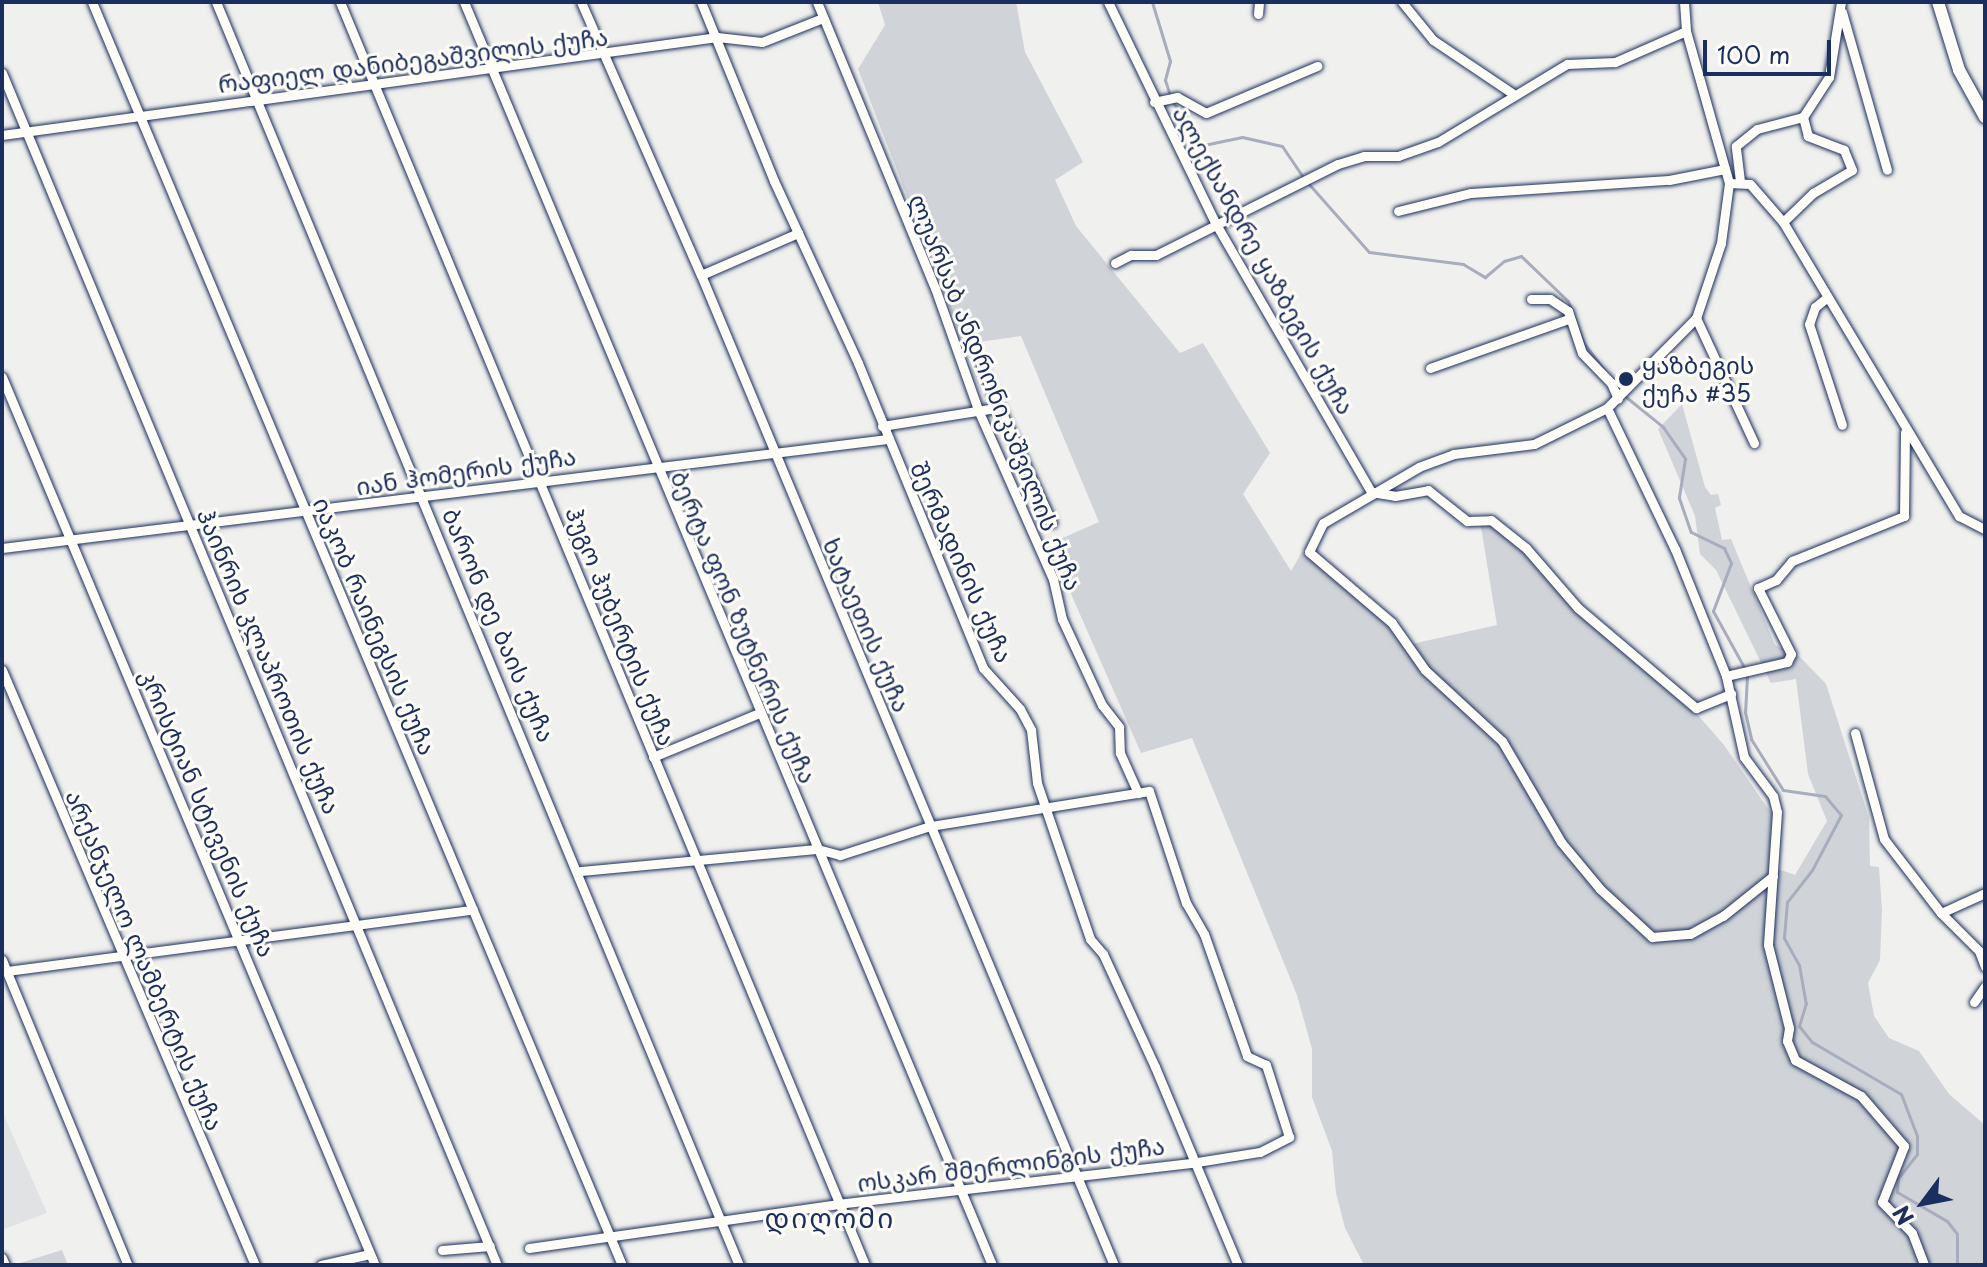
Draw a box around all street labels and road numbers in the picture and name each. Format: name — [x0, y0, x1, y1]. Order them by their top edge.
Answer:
street label: რაფიელ დანიბეგაშვილის ქუჩა — [216, 22, 610, 98]
street label: ალექსანდრე ყაზბეგის ქუჩა — [1167, 101, 1361, 419]
street label: ლუარსაბ ანდრონიკაშვილის ქუჩა — [903, 190, 1089, 594]
street label: იან ჰომერის ქუჩა — [354, 441, 578, 501]
street label: შერმადინის ქუჩა — [905, 457, 1019, 667]
street label: ბერტა ფონ ზუტნერის ქუჩა — [665, 467, 823, 787]
street label: იაკობ რაინეგსის ქუჩა — [308, 493, 442, 759]
street label: ჰუგო ჰუბერტის ქუჩა — [560, 502, 682, 750]
street label: ჰაინრიხ კლაპროთის ქუჩა — [191, 504, 347, 818]
street label: ბარონ დე ბაის ქუჩა — [437, 504, 561, 746]
street label: ხატაეთის ქუჩა — [817, 534, 917, 716]
street label: კრისტიან სტივენის ქუჩა — [134, 665, 282, 961]
street label: არქანჯელო ლამბერტის ქუჩა — [60, 785, 230, 1135]
street label: ოსკარ შმერლინგის ქუჩა — [856, 1131, 1166, 1197]

